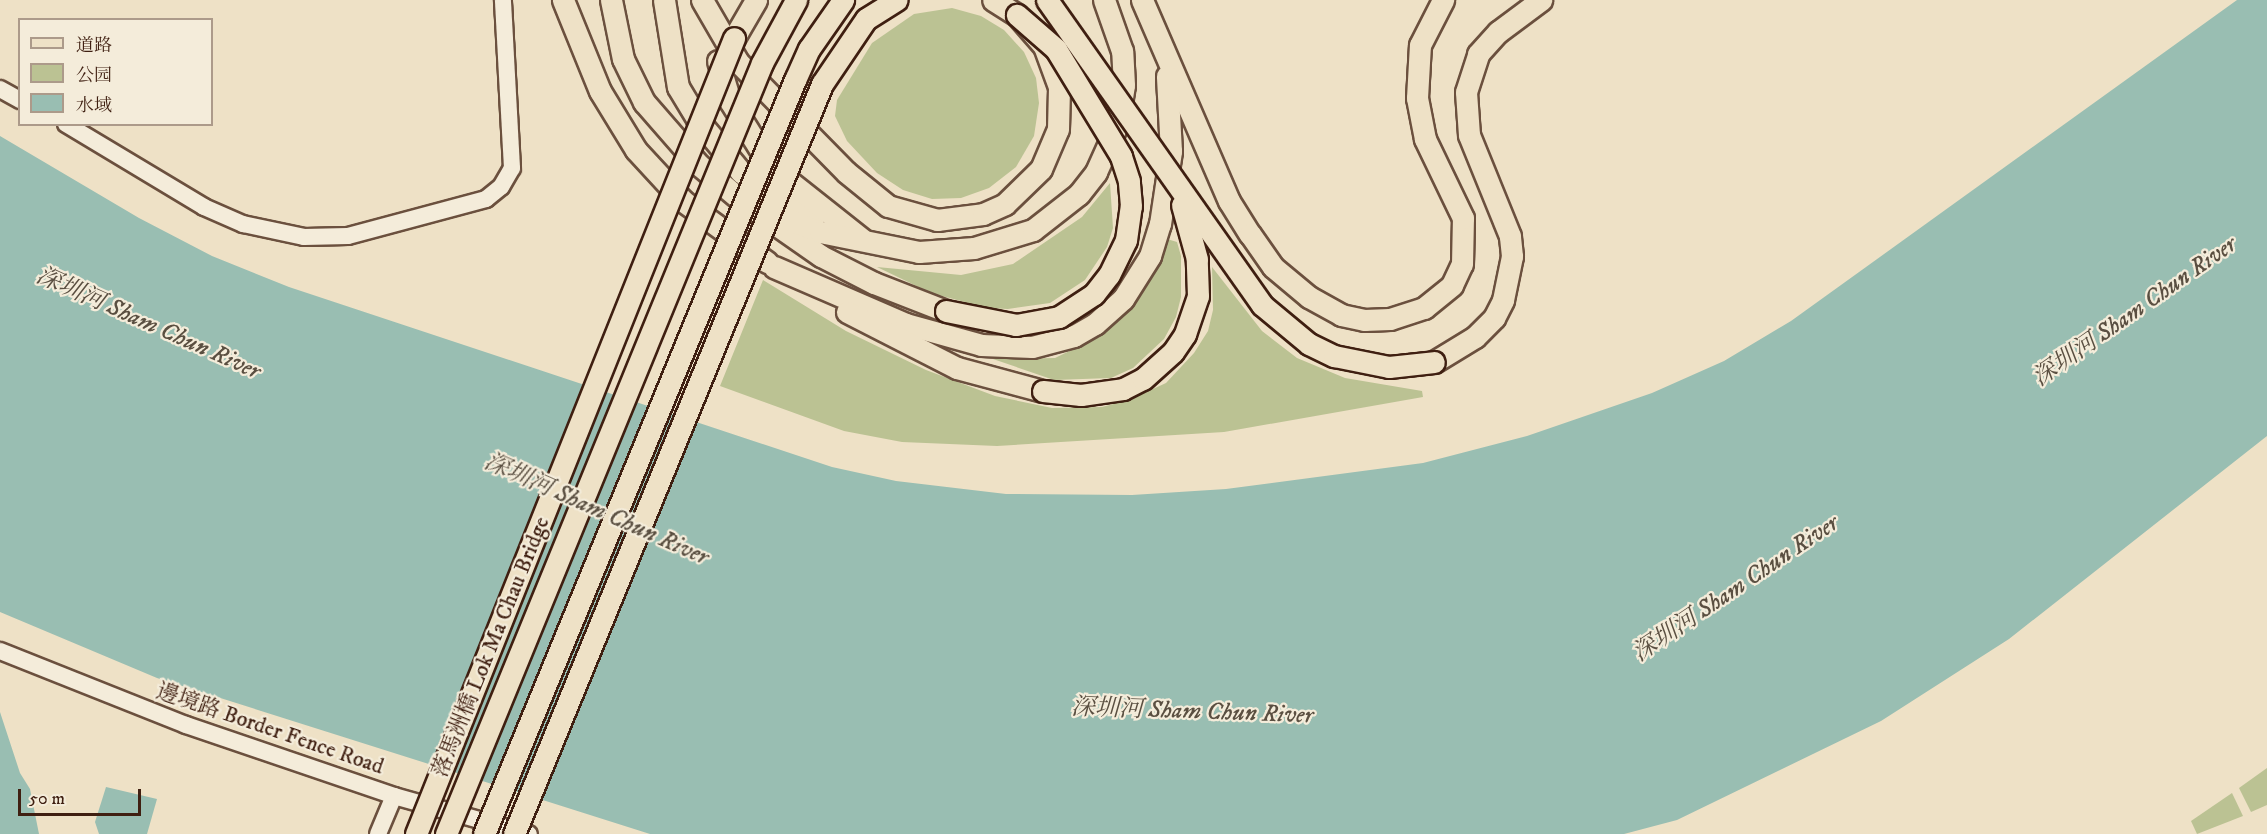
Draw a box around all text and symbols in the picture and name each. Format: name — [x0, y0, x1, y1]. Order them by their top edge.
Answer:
legend — [18, 18, 213, 126]
text: 道路 — [76, 35, 112, 57]
text: 公园 — [76, 65, 112, 87]
text: 水域 — [76, 95, 112, 117]
water label: 深圳河 Sham Chun River — [2028, 231, 2242, 393]
water label: 深圳河 Sham Chun River — [32, 262, 264, 386]
water label: 深圳河 Sham Chun River — [480, 448, 712, 572]
water label: 深圳河 Sham Chun River — [1628, 509, 1844, 669]
street label: 落馬洲橋 Lok Ma Chau Bridge — [427, 513, 555, 781]
street label: 邊境路 Border Fence Road — [153, 678, 387, 780]
water label: 深圳河 Sham Chun River — [1070, 693, 1314, 731]
scale bar — [21, 777, 144, 815]
text: 50 m — [29, 788, 65, 810]

